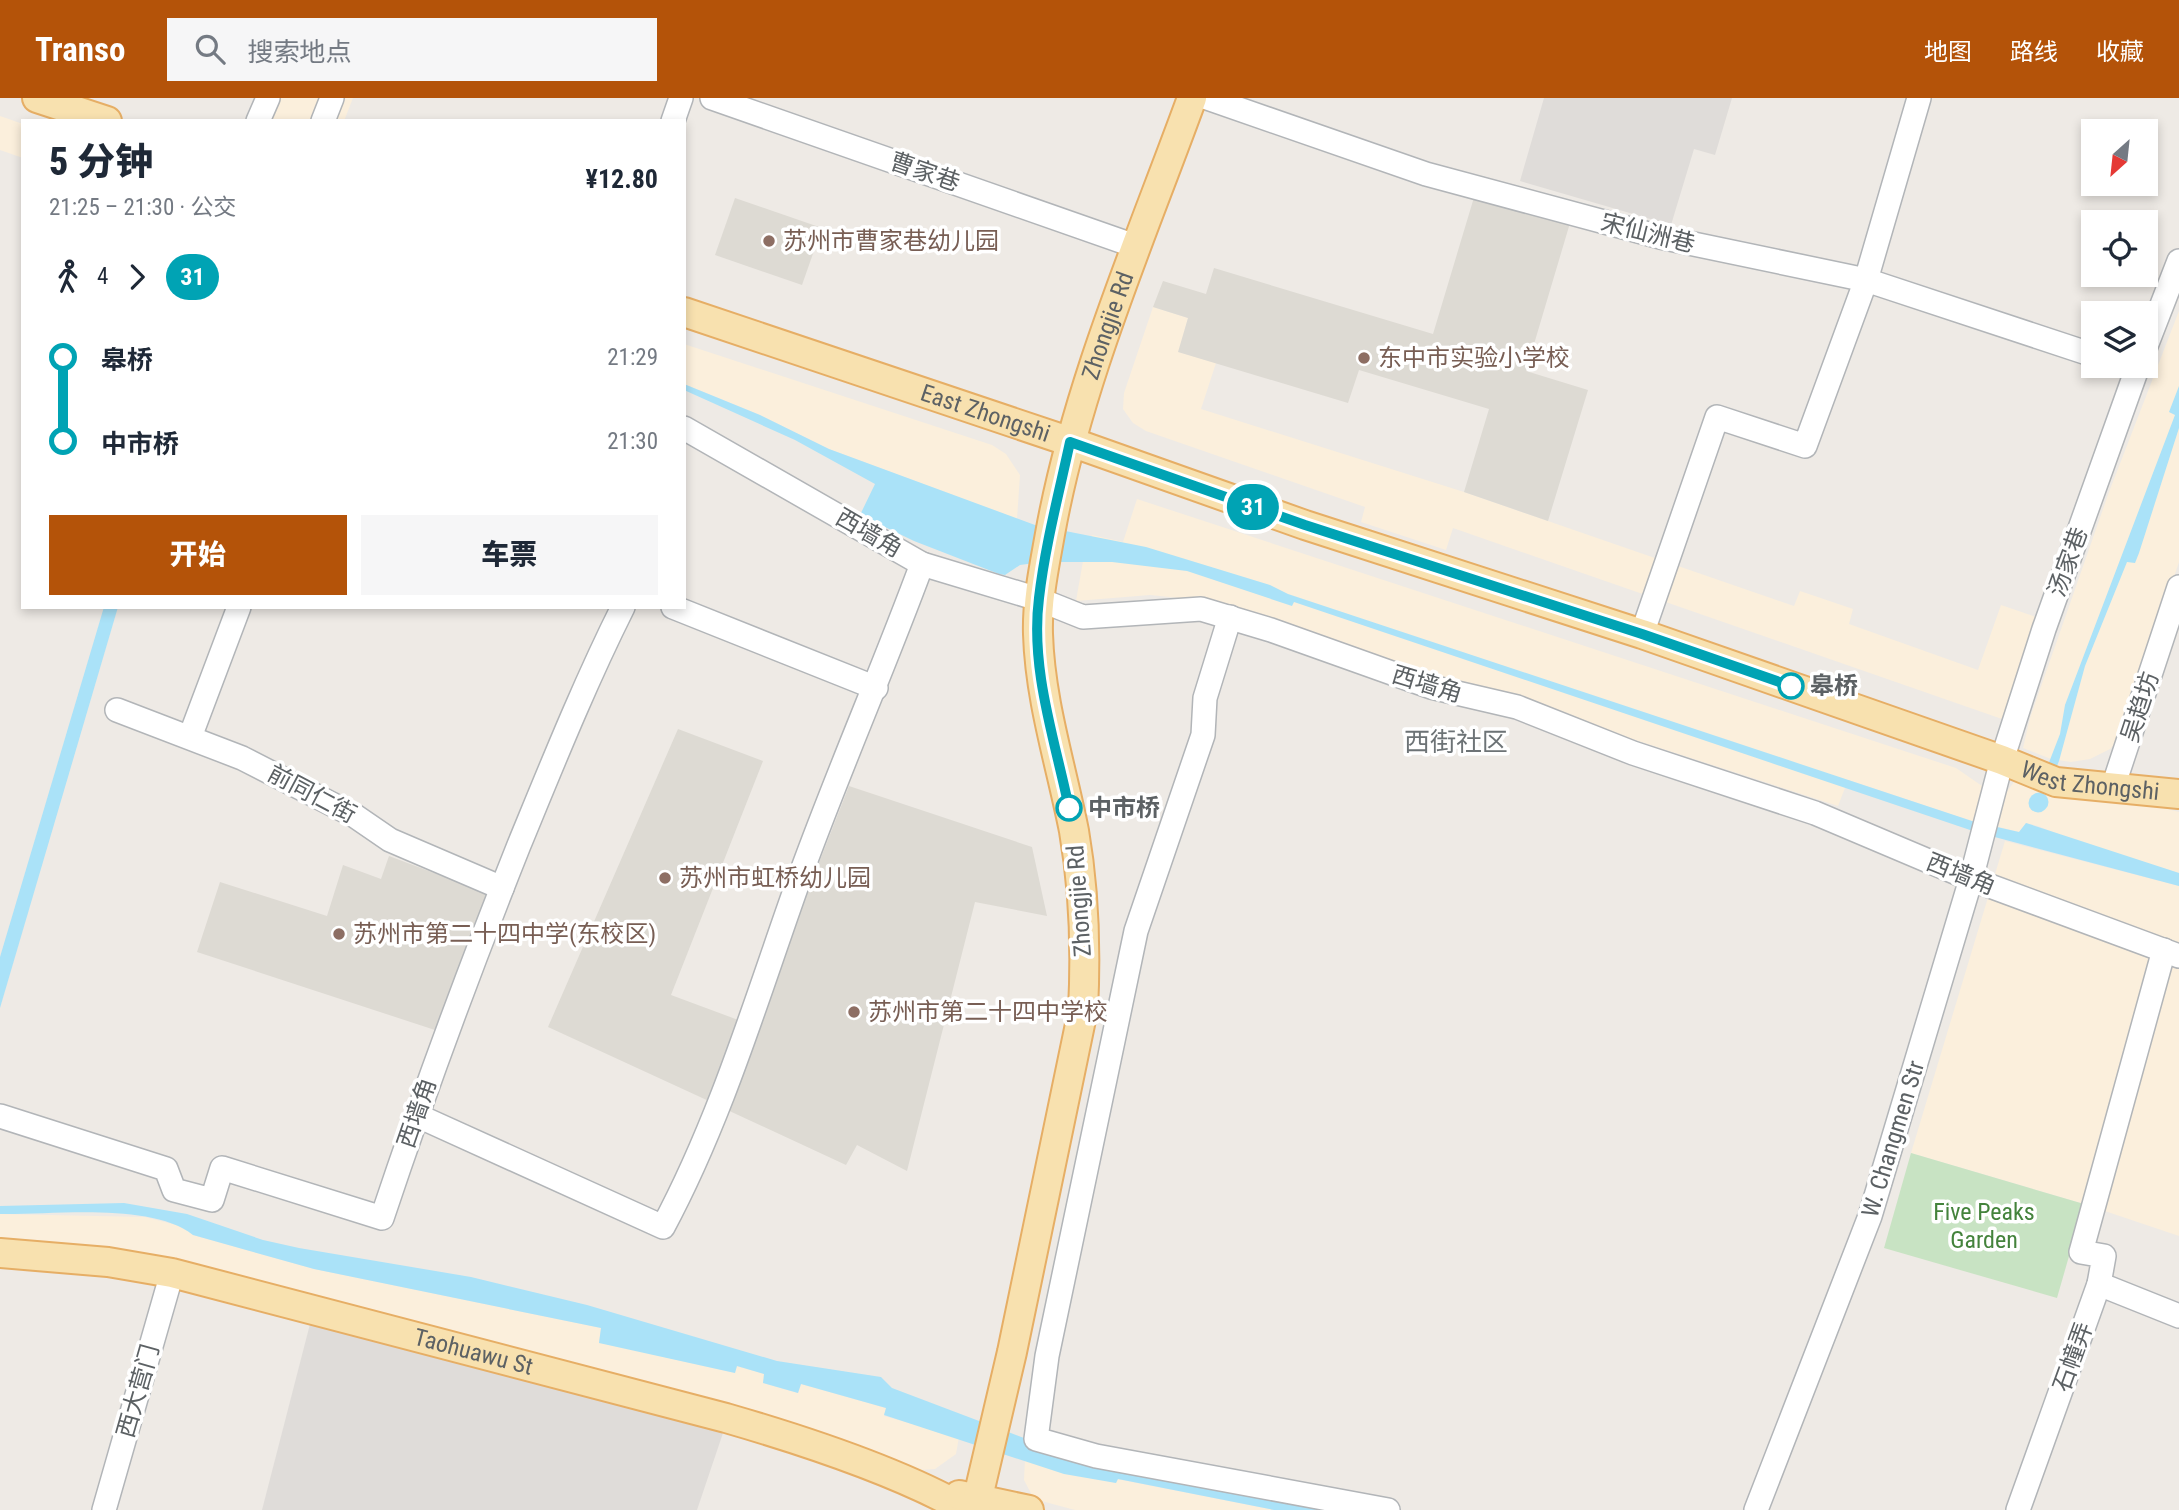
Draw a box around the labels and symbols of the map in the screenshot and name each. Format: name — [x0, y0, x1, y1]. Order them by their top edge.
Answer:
north arrow — [2081, 119, 2158, 196]
street label: 曹家巷 — [886, 147, 964, 197]
street label: 宋仙洲巷 — [1598, 208, 1698, 258]
place label: 苏州市曹家巷幼儿园 — [783, 227, 999, 255]
marker: 苏州市曹家巷幼儿园 — [761, 233, 777, 249]
street label: Zhongjie Rd — [1076, 268, 1139, 383]
place label: 东中市实验小学校 — [1378, 344, 1570, 372]
marker: 东中市实验小学校 — [1356, 350, 1372, 366]
street label: East Zhongshi — [917, 379, 1054, 448]
line badge: 31 — [1222, 484, 1284, 530]
street label: 西墙角 — [831, 503, 907, 563]
street label: 汤家巷 — [2043, 523, 2093, 601]
street label: 西墙角 — [1388, 660, 1466, 708]
street label: 吴趋坊 — [2116, 668, 2164, 746]
place label: 皋桥 — [1810, 672, 1858, 700]
marker: 皋桥 — [1778, 673, 1804, 699]
district label: 西街社区 — [1404, 727, 1508, 757]
street label: West Zhongshi — [2017, 755, 2161, 806]
street label: 前同仁街 — [263, 759, 361, 829]
place label: 中市桥 — [1088, 794, 1160, 822]
marker: 中市桥 — [1056, 795, 1082, 821]
street label: Zhongjie Rd — [1061, 844, 1097, 958]
street label: 西墙角 — [1922, 848, 2000, 900]
place label: 苏州市虹桥幼儿园 — [679, 864, 871, 892]
marker: 苏州市虹桥幼儿园 — [657, 870, 673, 886]
place label: 苏州市第二十四中学(东校区) — [353, 920, 656, 948]
marker: 苏州市第二十四中学(东校区) — [331, 926, 347, 942]
place label: 苏州市第二十四中学校 — [868, 998, 1108, 1026]
marker: 苏州市第二十四中学校 — [846, 1004, 862, 1020]
street label: W. Changmen Str — [1856, 1057, 1930, 1221]
street label: 西墙角 — [392, 1074, 442, 1152]
park label: Five Peaks Garden — [1933, 1198, 2035, 1254]
street label: 石幢弄 — [2048, 1318, 2098, 1396]
street label: Taohuawu St — [411, 1323, 536, 1381]
street label: 西大营门 — [111, 1341, 165, 1441]

